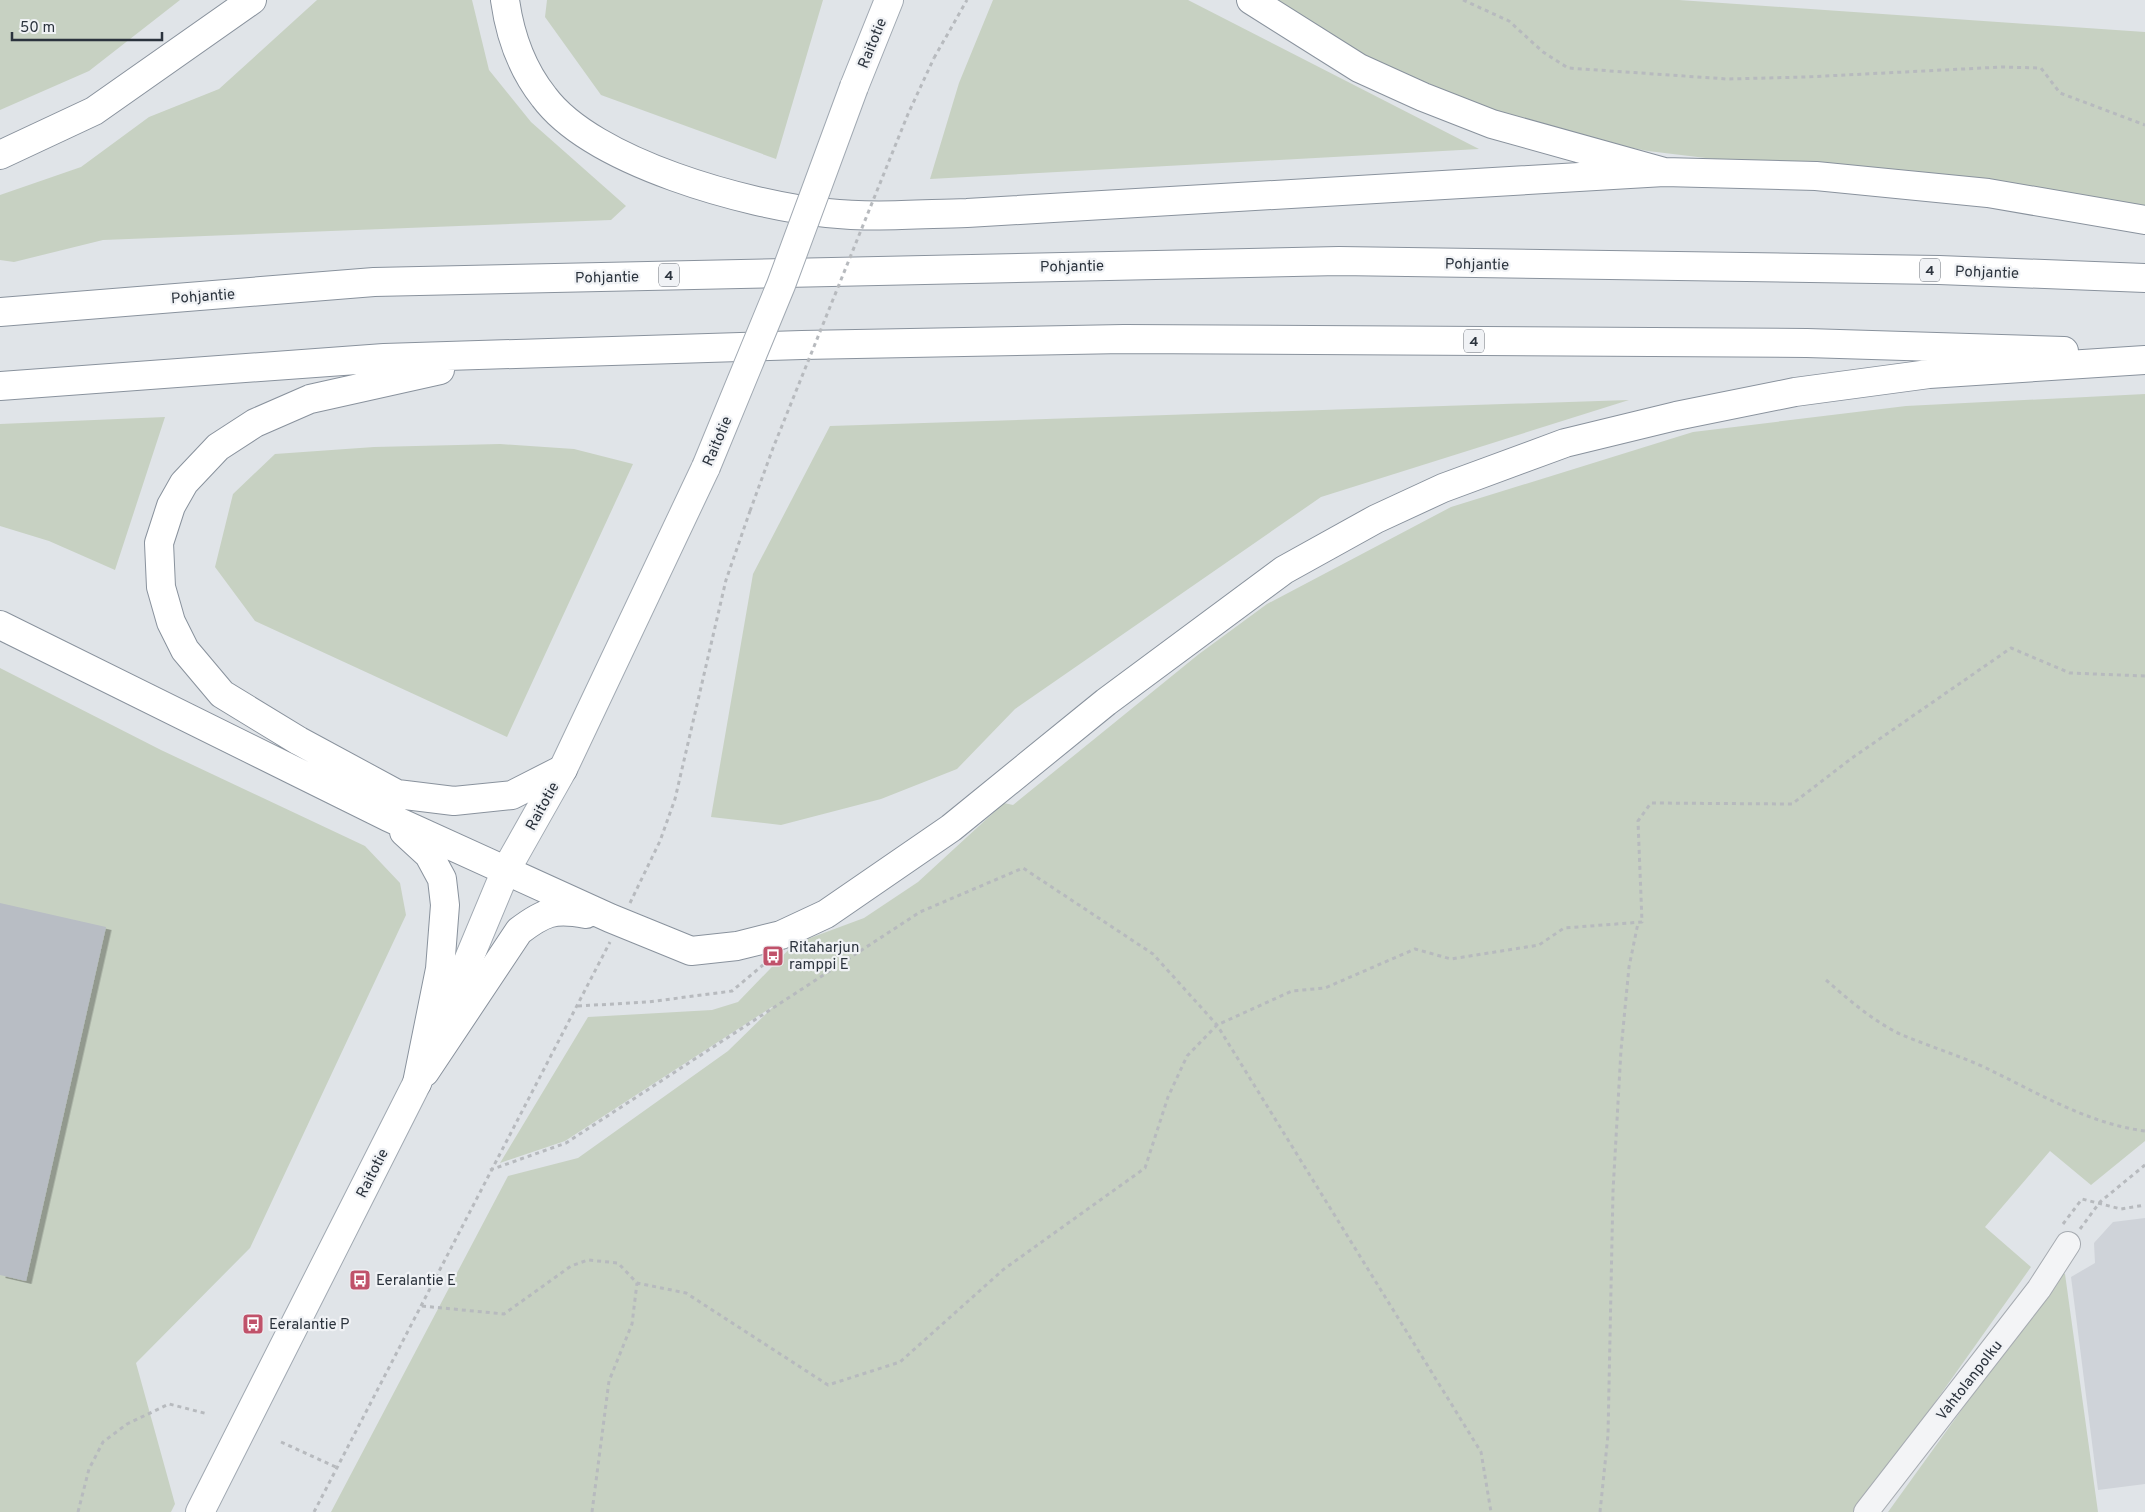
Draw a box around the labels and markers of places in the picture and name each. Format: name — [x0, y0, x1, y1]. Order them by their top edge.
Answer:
place label: Ritaharjun ramppi E — [789, 939, 859, 975]
bus stop icon: Ritaharjun ramppi E — [761, 944, 785, 968]
bus stop icon: Eeralantie E — [348, 1268, 372, 1292]
place label: Eeralantie E — [376, 1272, 456, 1291]
bus stop icon: Eeralantie P — [241, 1312, 265, 1336]
place label: Eeralantie P — [269, 1316, 350, 1335]

